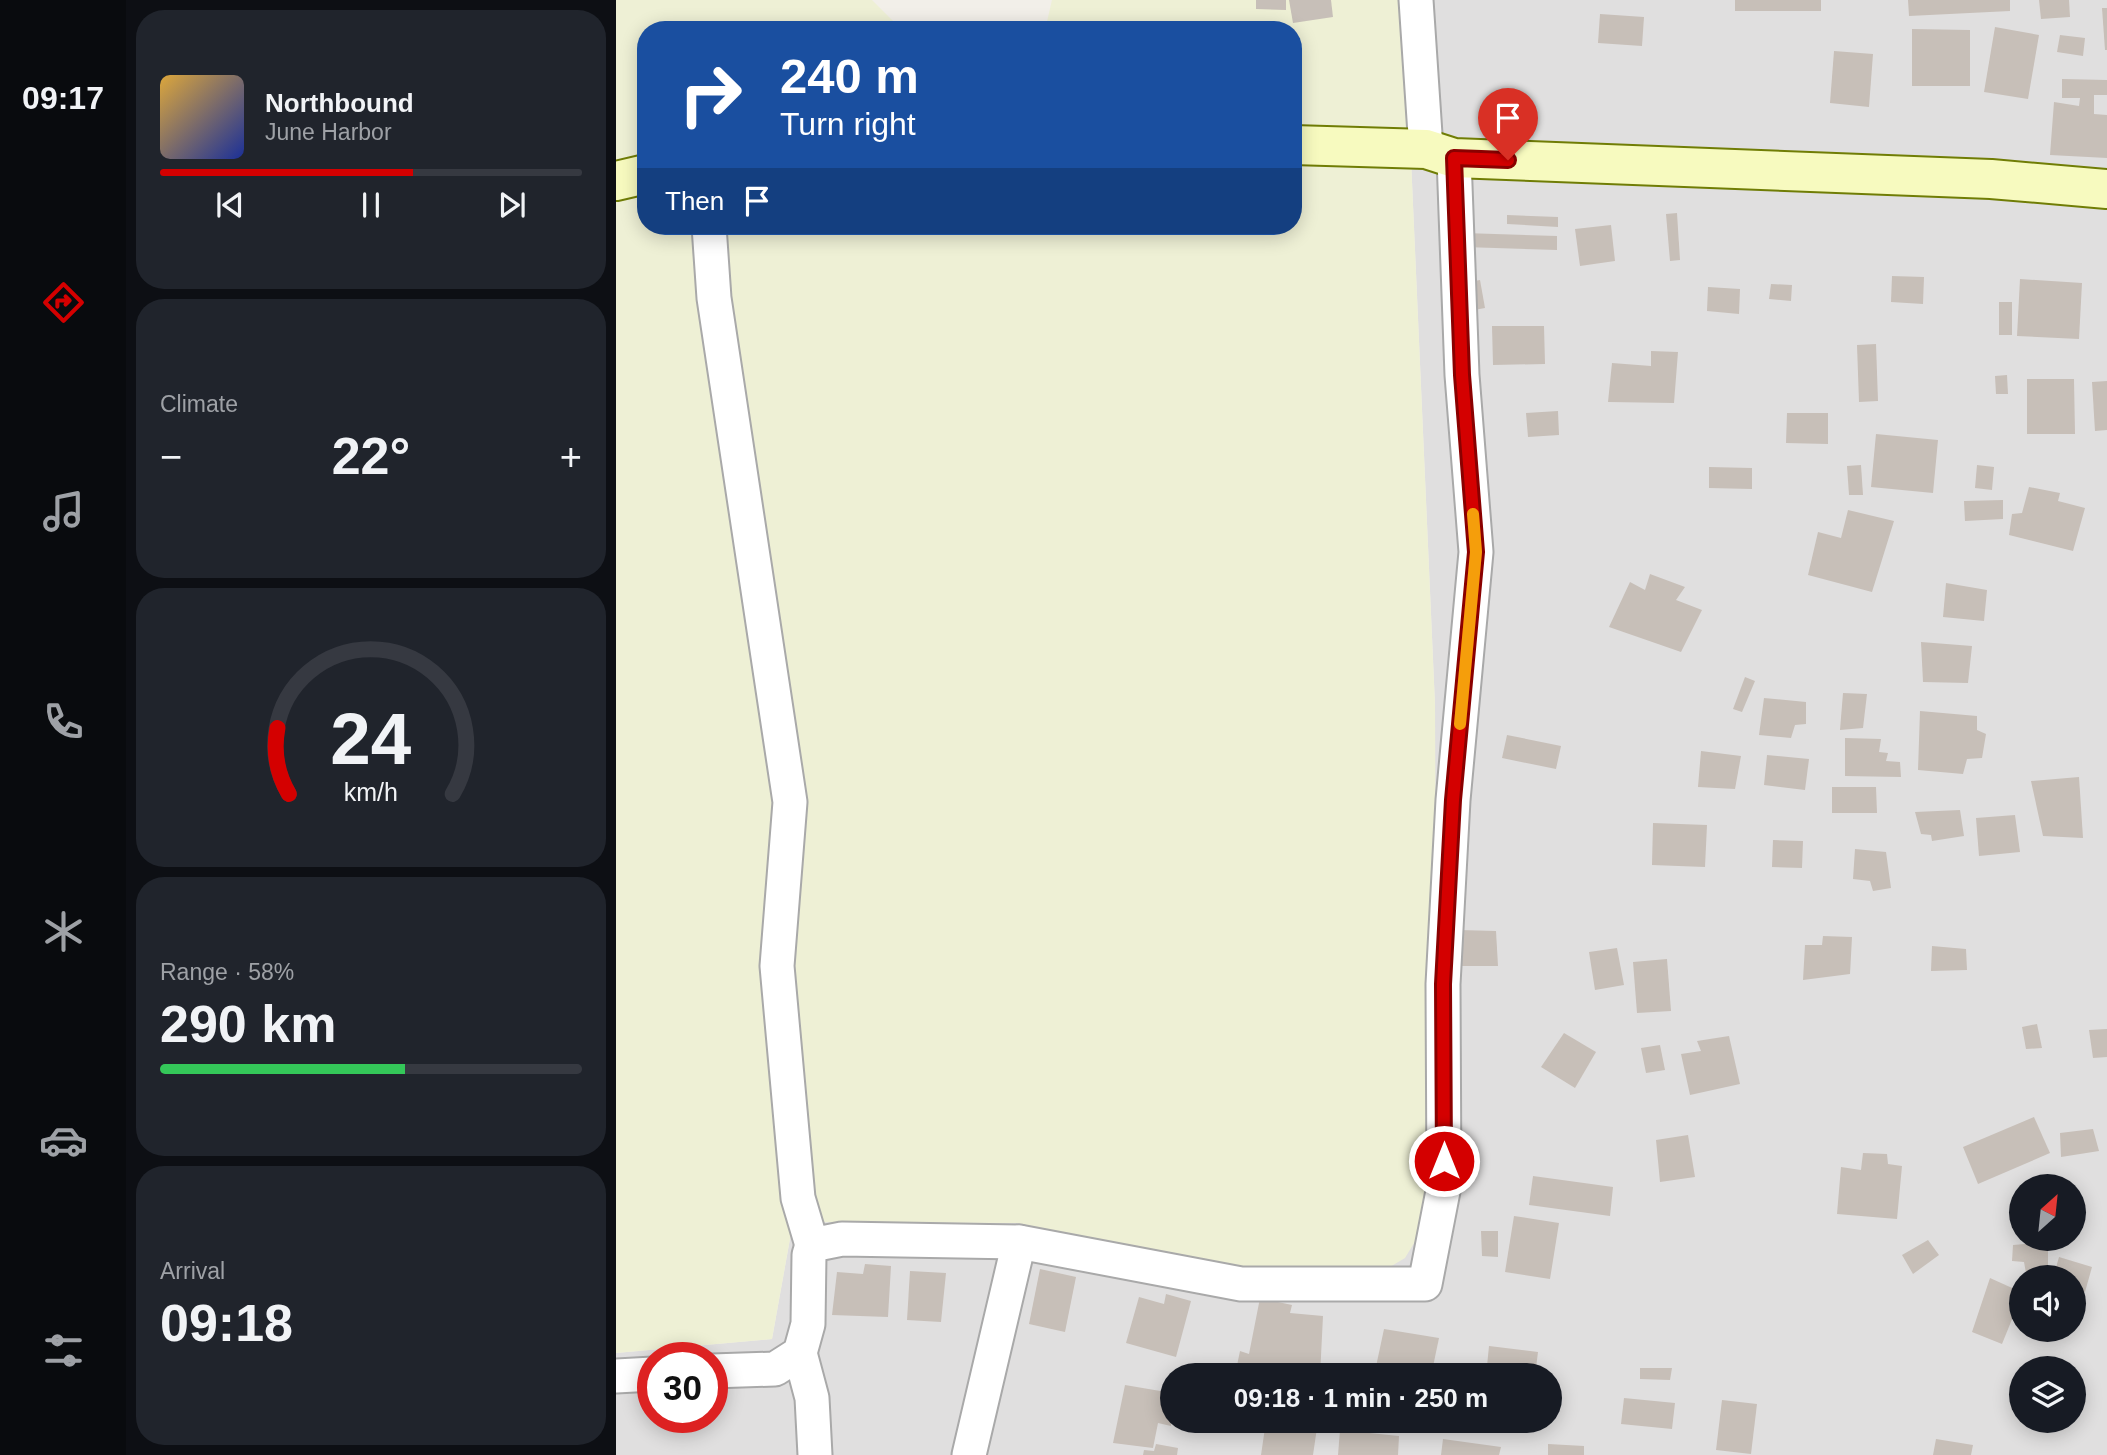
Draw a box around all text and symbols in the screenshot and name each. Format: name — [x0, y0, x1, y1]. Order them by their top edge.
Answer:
icon: right — [665, 49, 756, 140]
text: 240 m — [780, 49, 919, 103]
text: 09:17 — [22, 80, 104, 116]
text: Northbound — [265, 88, 414, 118]
pin — [1478, 88, 1538, 160]
icon: arrive — [1489, 99, 1527, 137]
text: Turn right — [780, 106, 916, 142]
text: June Harbor — [265, 119, 392, 145]
icon: arrive — [738, 182, 776, 220]
icon: previous — [211, 186, 249, 224]
icon: pause — [352, 186, 390, 224]
icon: next — [493, 186, 531, 224]
text: Then — [665, 186, 724, 216]
icon: directions — [39, 278, 88, 327]
text: Climate — [160, 391, 238, 417]
text: 22° — [332, 427, 410, 485]
text: − — [160, 436, 182, 478]
text: + — [560, 436, 582, 478]
icon: music — [39, 487, 88, 536]
icon: phone — [39, 697, 88, 746]
text: 24 — [331, 698, 412, 779]
text: km/h — [344, 777, 398, 805]
icon: climate — [39, 907, 88, 956]
text: Range · 58% — [160, 959, 294, 985]
text: 290 km — [160, 995, 336, 1053]
icon: car — [39, 1116, 88, 1165]
position arrow — [1407, 1124, 1481, 1198]
north arrow — [2009, 1174, 2086, 1251]
map controls — [2009, 1174, 2086, 1433]
text: Arrival — [160, 1258, 225, 1284]
button: sound — [2009, 1265, 2086, 1342]
text: 09:18 — [160, 1294, 293, 1352]
icon: filters — [39, 1326, 88, 1375]
speed limit sign: 30 — [637, 1342, 728, 1433]
button: layers — [2009, 1356, 2086, 1433]
text: 09:18 · 1 min · 250 m — [1234, 1383, 1488, 1413]

